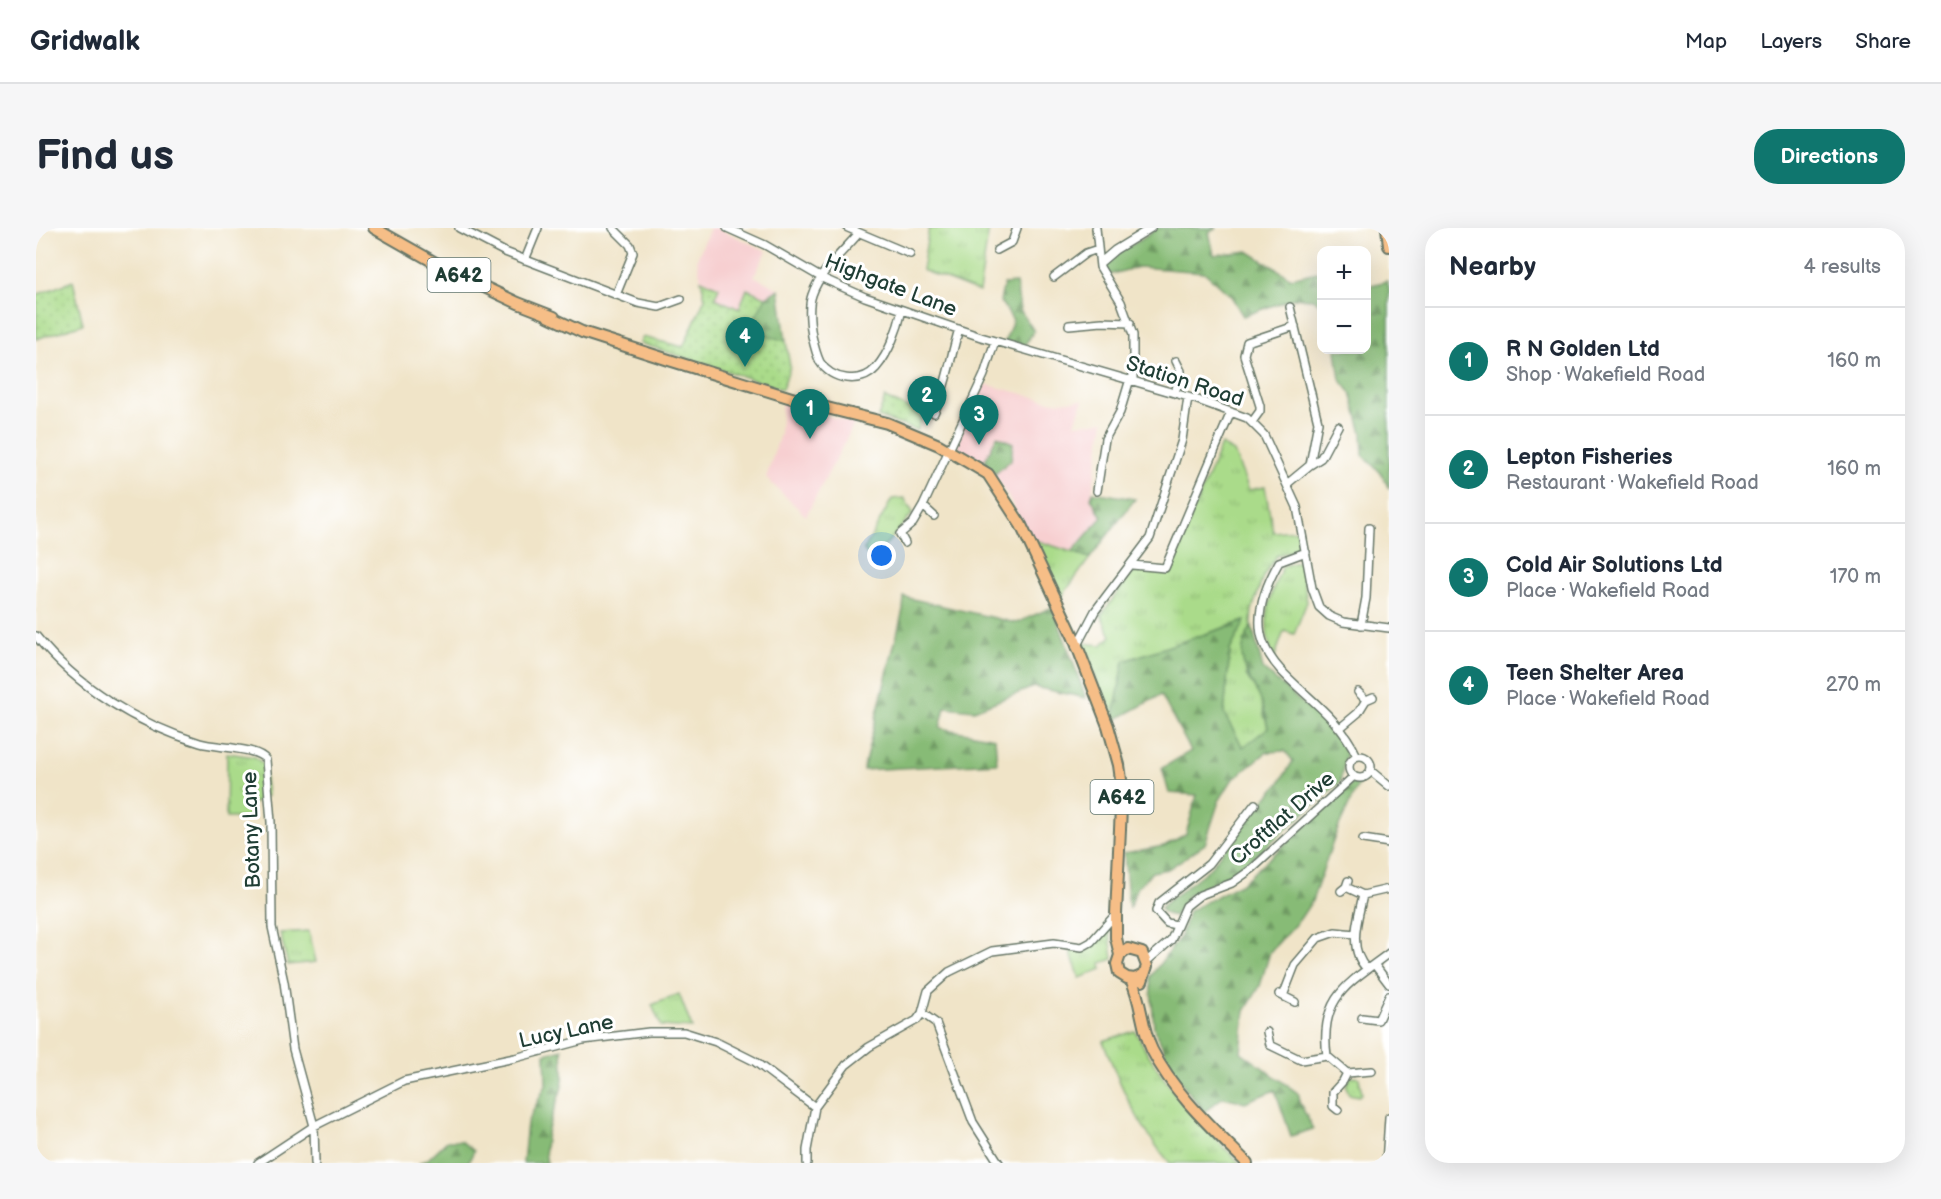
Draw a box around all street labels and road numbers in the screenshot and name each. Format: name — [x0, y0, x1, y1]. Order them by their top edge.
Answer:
street label: Highgate Lane — [821, 249, 960, 322]
road number: A642 — [428, 258, 490, 292]
street label: Station Road — [1123, 351, 1247, 412]
street label: Croftflat Drive — [1225, 766, 1340, 870]
street label: Botany Lane — [237, 771, 266, 889]
road number: A642 — [1090, 780, 1154, 814]
street label: Lucy Lane — [516, 1009, 616, 1054]

